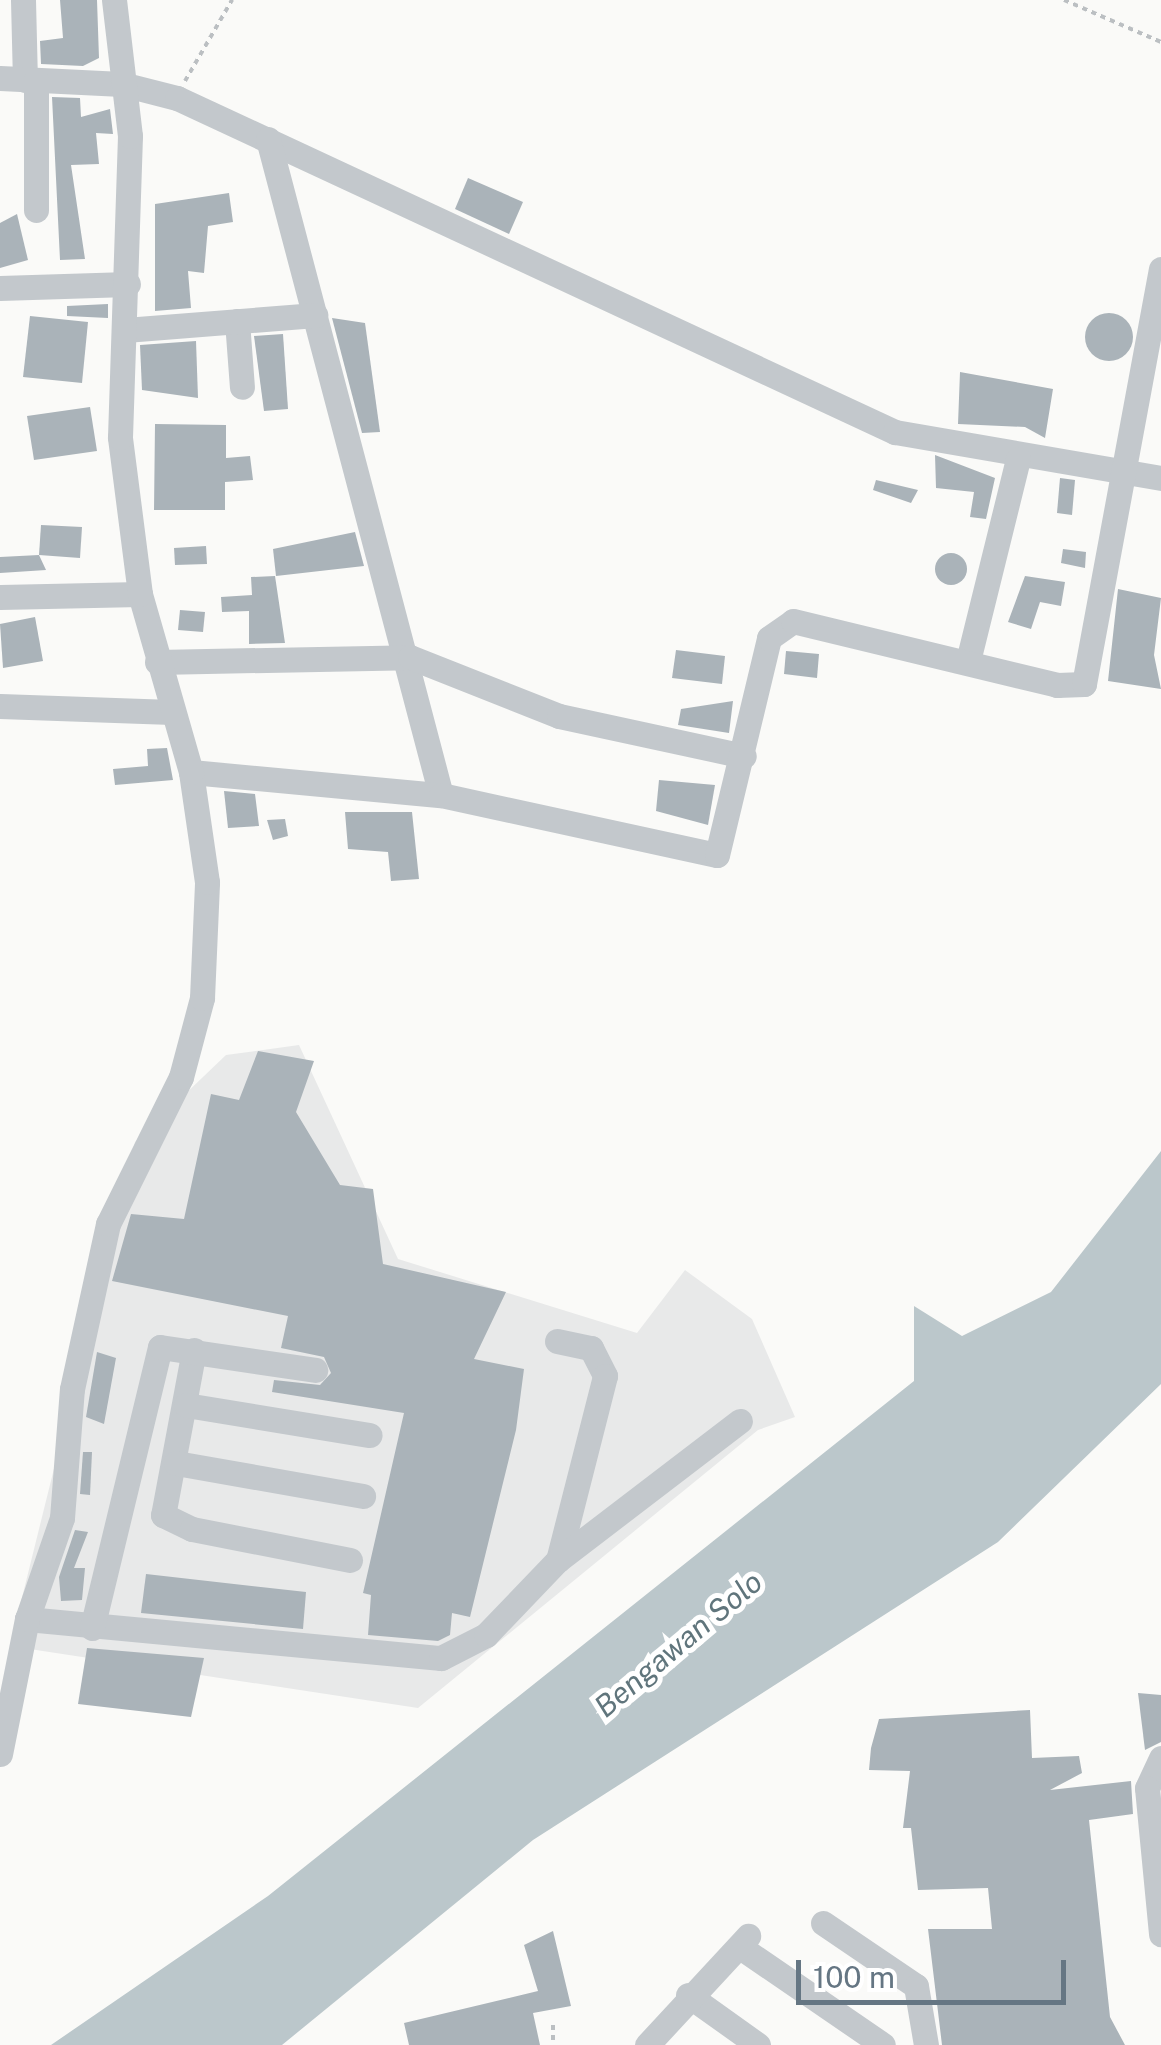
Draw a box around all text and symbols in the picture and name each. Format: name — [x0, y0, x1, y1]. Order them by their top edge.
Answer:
water label: Bengawan Solo — [587, 1563, 769, 1725]
scale bar — [801, 1940, 1071, 2002]
text: 100 m — [813, 1959, 895, 1995]

